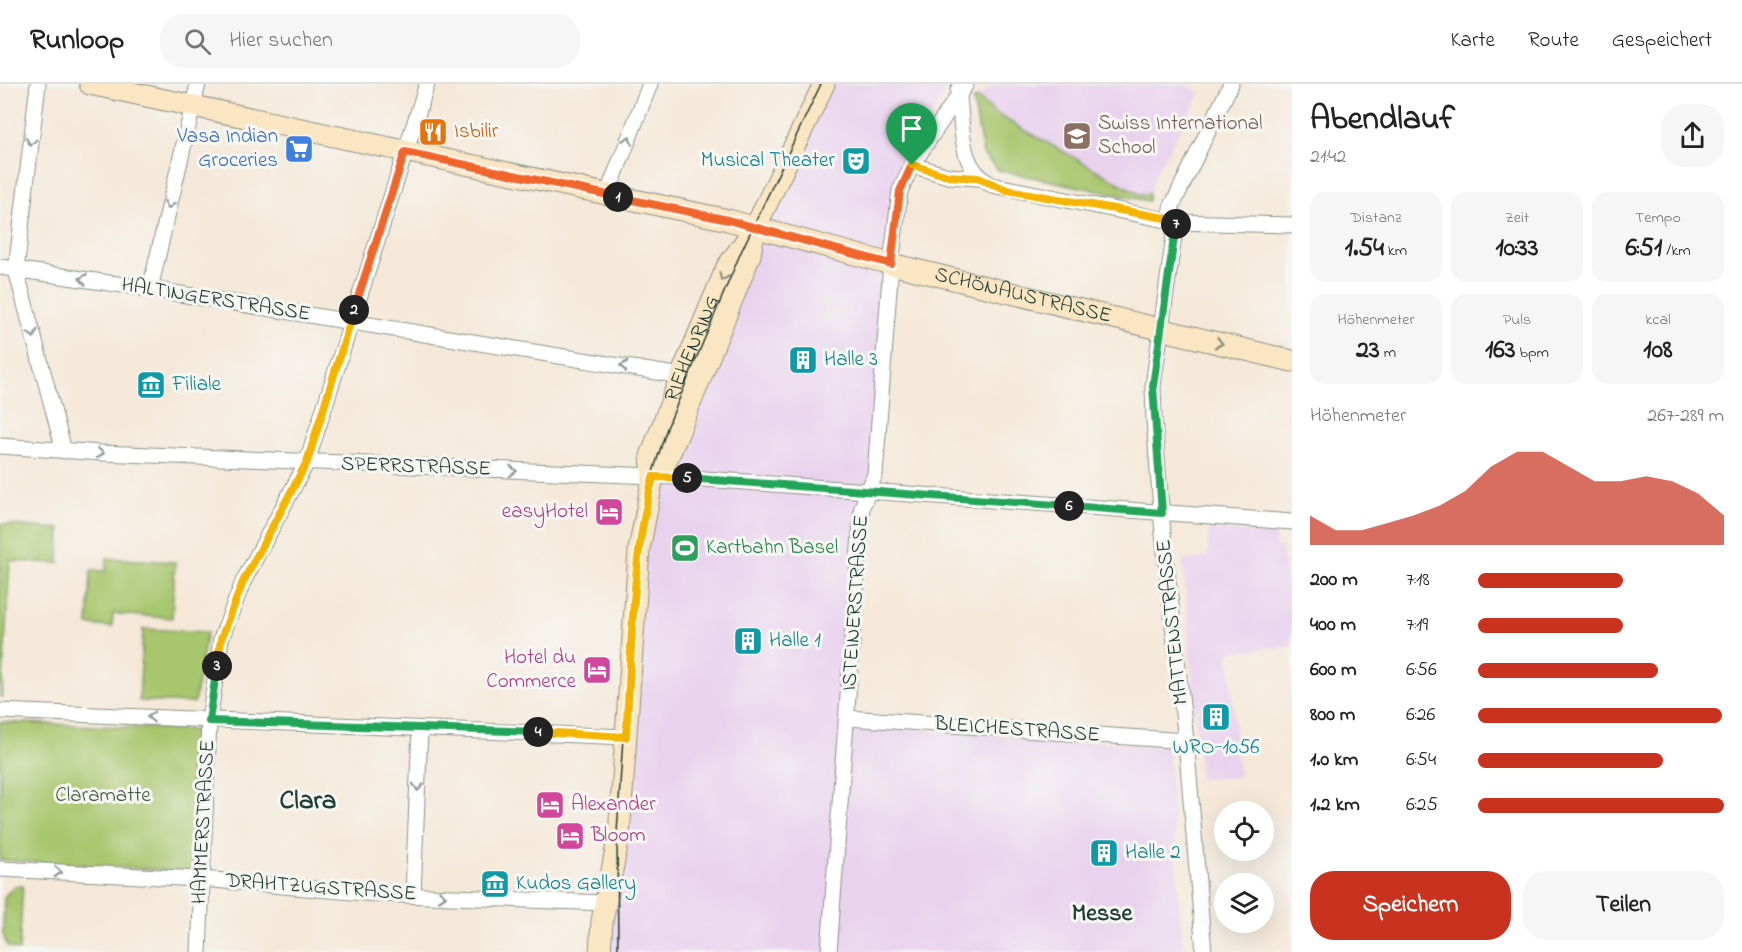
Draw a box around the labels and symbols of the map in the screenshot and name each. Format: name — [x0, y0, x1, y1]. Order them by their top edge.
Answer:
pin — [886, 103, 937, 165]
place label: Swiss International School — [1098, 109, 1263, 163]
restaurant icon: Isbilir — [417, 116, 449, 148]
place label: Isbilir — [454, 117, 499, 147]
school or university icon: Swiss International School — [1061, 120, 1093, 152]
place label: Vasa Indian Groceries — [176, 122, 278, 176]
supermarket icon: Vasa Indian Groceries — [283, 133, 315, 165]
one-way arrow — [621, 136, 633, 147]
one-way arrow — [25, 138, 38, 147]
theatre icon: Musical Theater — [840, 145, 872, 177]
place label: Musical Theater — [701, 146, 835, 176]
pin: 1 — [603, 182, 633, 212]
one-way arrow — [164, 199, 177, 209]
pin: 7 — [1161, 209, 1191, 239]
street label: SCHÖNAUSTRASSE — [931, 260, 1115, 332]
street label: HALTINGERSTRASSE — [119, 270, 313, 330]
one-way arrow — [718, 271, 730, 282]
one-way arrow — [78, 274, 87, 286]
street label: RIEHENRING — [658, 291, 728, 406]
pin: 2 — [339, 295, 369, 325]
one-way arrow — [26, 329, 39, 339]
one-way arrow — [1214, 335, 1224, 348]
building icon: Halle 3 — [787, 344, 819, 376]
place label: Halle 3 — [824, 345, 878, 375]
one-way arrow — [619, 360, 628, 372]
museum icon: Filiale — [135, 369, 167, 401]
place label: Filiale — [171, 370, 222, 400]
one-way arrow — [96, 446, 105, 459]
street label: SPERRSTRASSE — [340, 449, 492, 485]
pin: 5 — [672, 463, 702, 493]
one-way arrow — [508, 464, 517, 477]
pin: 6 — [1054, 491, 1084, 521]
hotel icon: easyHotel — [593, 496, 625, 528]
place label: easyHotel — [502, 497, 588, 529]
street label: ISTEINERSTRASSE — [835, 514, 877, 692]
sports icon: Kartbahn Basel — [669, 532, 701, 564]
place label: Kartbahn Basel — [706, 533, 838, 563]
street label: MATTENSTRASSE — [1149, 538, 1197, 706]
building icon: Halle 1 — [732, 625, 764, 657]
place label: Halle 1 — [769, 626, 821, 656]
place label: Hotel du Commerce — [486, 643, 577, 697]
pin: 3 — [202, 651, 232, 681]
hotel icon: Hotel du Commerce — [581, 654, 613, 686]
building icon: WRO-1056 — [1200, 701, 1232, 733]
street label: BLEICHESTRASSE — [932, 709, 1101, 751]
one-way arrow — [147, 711, 156, 724]
pin: 4 — [523, 717, 553, 747]
place label: WRO-1056 — [1173, 733, 1259, 763]
street label: HAMMERSTRASSE — [185, 739, 223, 905]
park label: Claramatte — [55, 781, 151, 811]
district label: Clara — [280, 782, 336, 821]
one-way arrow — [411, 783, 424, 792]
hotel icon: Alexander — [534, 789, 566, 821]
place label: Alexander — [571, 790, 656, 820]
hotel icon: Bloom — [554, 820, 586, 852]
place label: Bloom — [590, 821, 646, 851]
building icon: Halle 2 — [1088, 837, 1120, 869]
place label: Halle 2 — [1125, 838, 1181, 868]
one-way arrow — [54, 865, 63, 878]
street label: DRAHTZUGSTRASSE — [224, 866, 417, 910]
museum icon: Kudos Gallery — [479, 868, 511, 900]
place label: Kudos Gallery — [516, 869, 636, 901]
one-way arrow — [437, 889, 446, 902]
district label: Messe — [1072, 897, 1133, 932]

